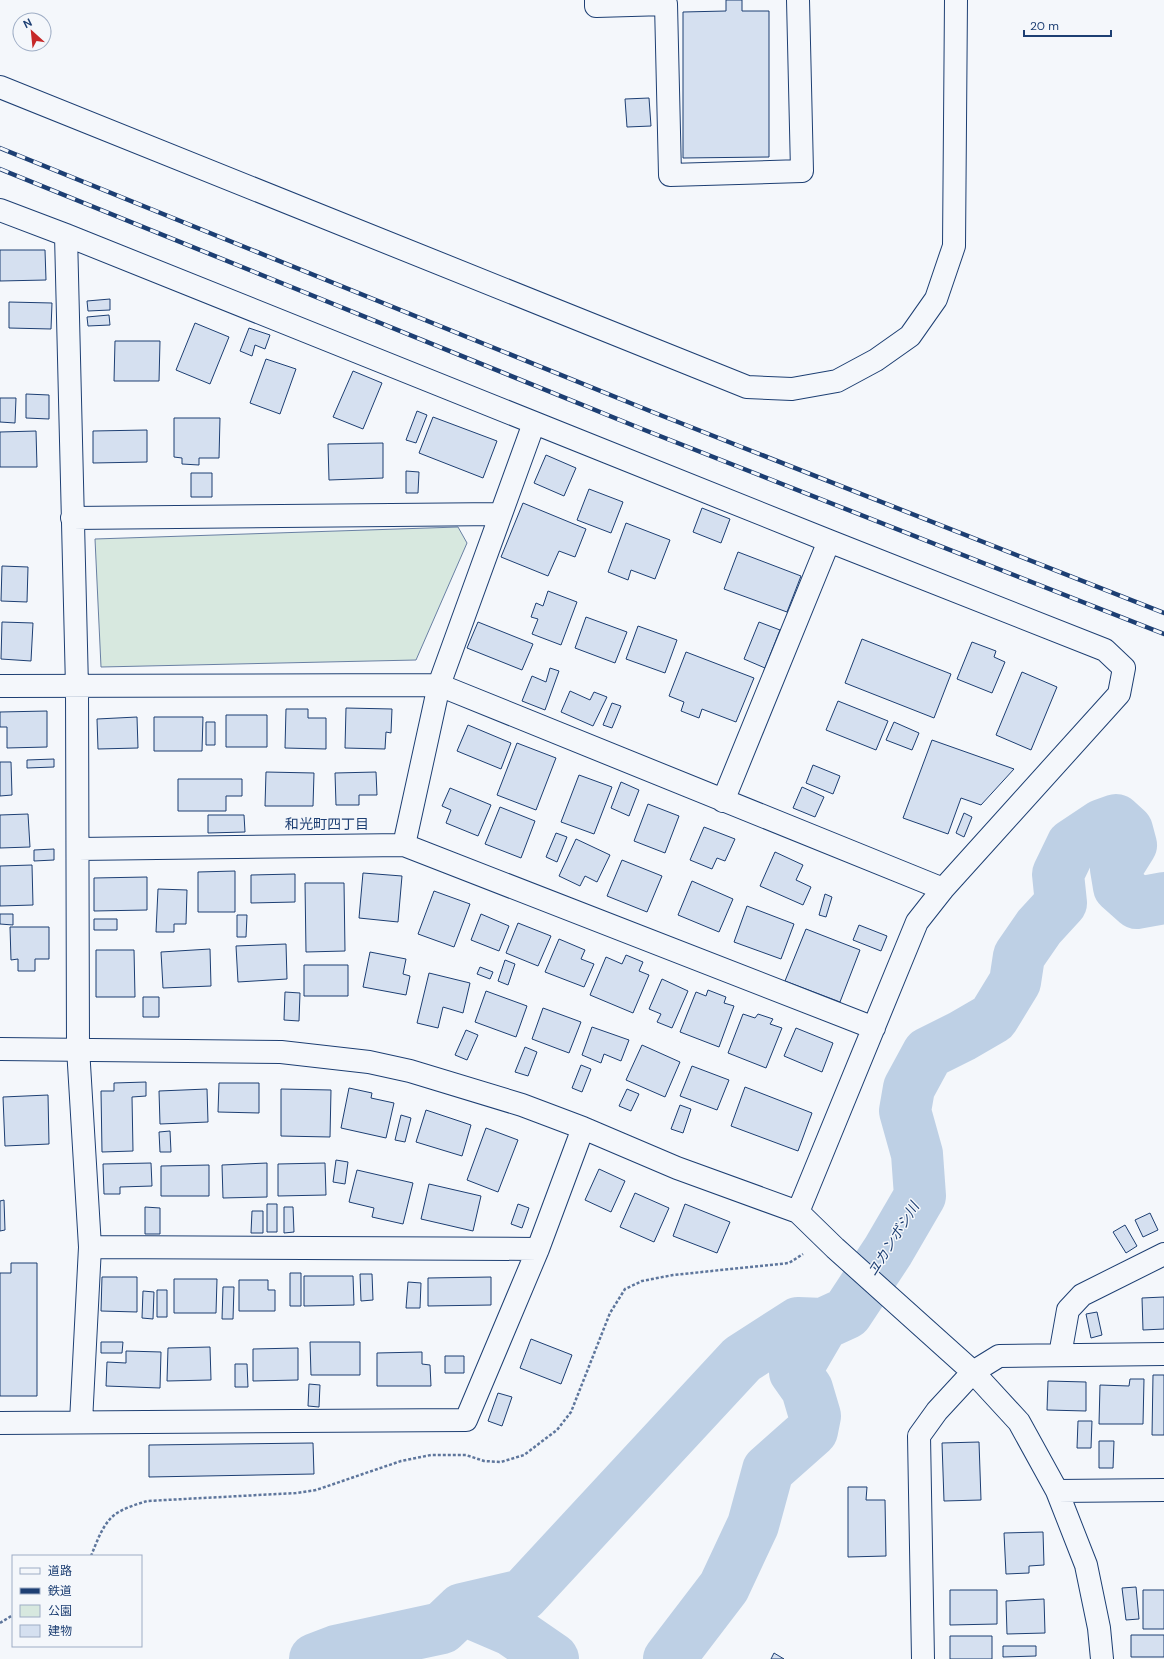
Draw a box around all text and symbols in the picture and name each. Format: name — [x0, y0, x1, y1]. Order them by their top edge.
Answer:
north arrow — [12, 12, 52, 52]
scale bar — [1024, 12, 1111, 38]
text: N — [21, 15, 34, 31]
text: 20 m — [1030, 18, 1059, 34]
district label: 和光町四丁目 — [285, 815, 369, 833]
water label: ユカンボシ川 — [863, 1197, 924, 1279]
legend — [12, 1555, 142, 1647]
text: 道路 — [48, 1563, 72, 1579]
text: 鉄道 — [48, 1583, 72, 1599]
text: 公園 — [48, 1603, 72, 1619]
text: 建物 — [48, 1623, 72, 1639]

